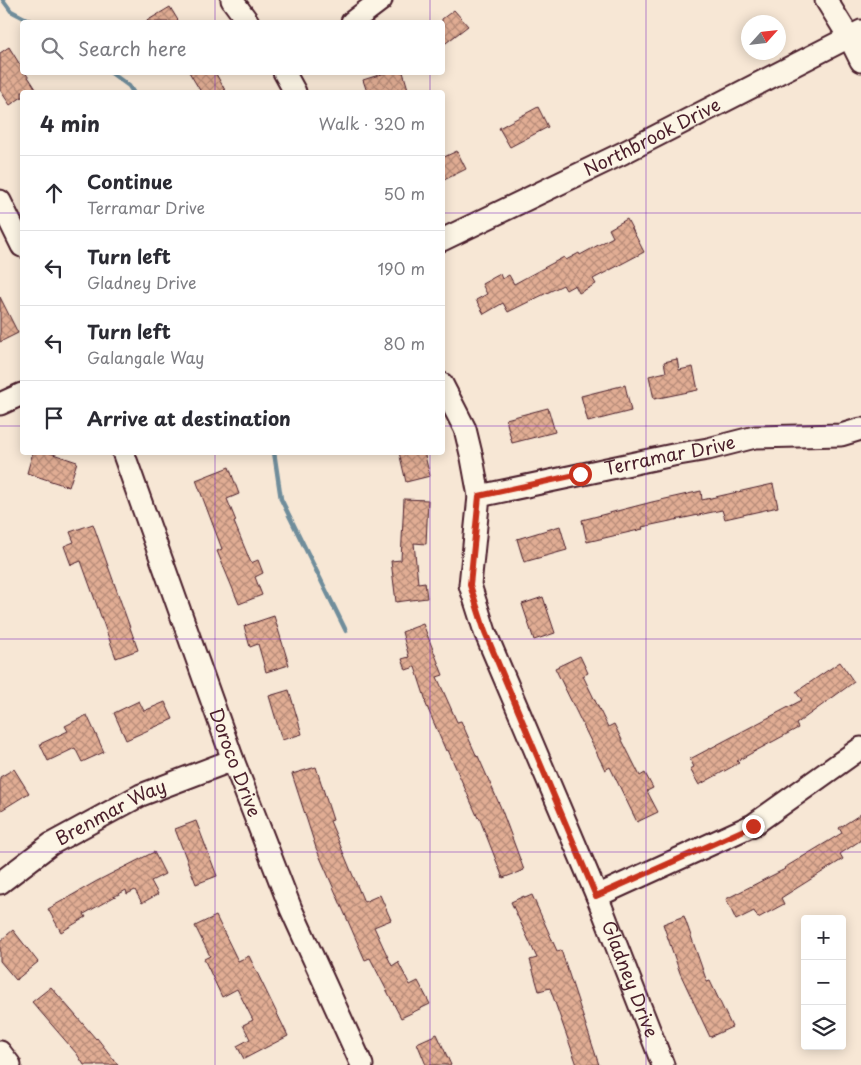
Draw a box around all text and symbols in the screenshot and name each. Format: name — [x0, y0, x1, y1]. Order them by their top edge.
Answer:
north arrow — [741, 15, 786, 60]
search box — [20, 20, 445, 75]
icon: search — [38, 34, 66, 62]
text: Search here — [78, 34, 187, 62]
street label: Northbrook Drive — [579, 90, 725, 182]
text: 4 min — [40, 107, 100, 139]
text: Walk · 320 m — [319, 111, 425, 135]
text: Continue — [87, 167, 173, 195]
icon: ahead — [40, 179, 68, 207]
text: 50 m — [384, 181, 425, 205]
text: Terramar Drive — [87, 195, 205, 219]
text: Turn left — [87, 242, 171, 270]
icon: left — [40, 254, 68, 282]
text: 190 m — [377, 256, 425, 280]
text: Gladney Drive — [87, 270, 196, 294]
text: Turn left — [87, 317, 171, 345]
icon: left — [40, 329, 68, 357]
text: 80 m — [383, 331, 425, 355]
text: Galangale Way — [87, 345, 205, 369]
icon: arrive — [40, 404, 68, 432]
text: Arrive at destination — [87, 404, 291, 432]
street label: Terramar Drive — [602, 428, 738, 481]
route start — [569, 463, 592, 486]
street label: Doroco Drive — [203, 704, 269, 821]
street label: Brenmar Way — [50, 772, 170, 851]
route end — [742, 815, 765, 838]
map controls — [801, 915, 846, 1050]
button: + — [801, 915, 846, 960]
street label: Gladney Drive — [596, 916, 666, 1041]
button: − — [801, 960, 846, 1005]
button: layers — [801, 1005, 846, 1050]

